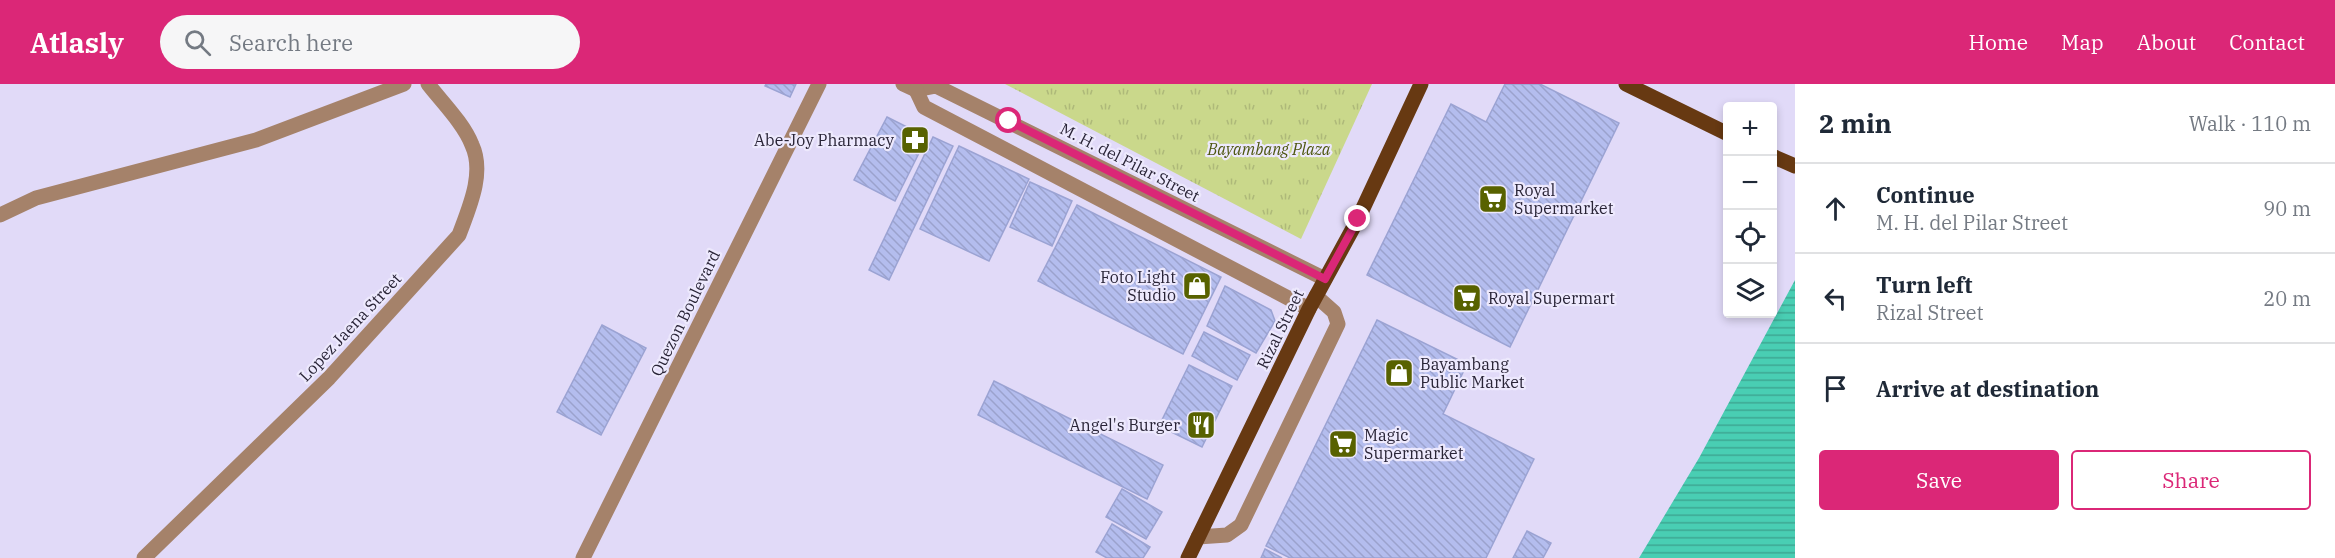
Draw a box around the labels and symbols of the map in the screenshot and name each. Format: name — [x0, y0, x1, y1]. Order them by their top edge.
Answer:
route start — [995, 107, 1021, 133]
street label: M. H. del Pilar Street — [1057, 118, 1203, 206]
pharmacy icon: Abe-Joy Pharmacy — [899, 124, 931, 156]
place label: Abe-Joy Pharmacy — [754, 130, 894, 150]
park label: Bayambang Plaza — [1206, 139, 1331, 159]
place label: Royal Supermarket — [1514, 180, 1614, 218]
supermarket icon: Royal Supermarket — [1477, 183, 1509, 215]
route end — [1344, 205, 1370, 231]
street label: Quezon Boulevard — [646, 246, 724, 379]
place label: Foto Light Studio — [1100, 267, 1176, 305]
street label: Lopez Jaena Street — [295, 268, 406, 385]
shop icon: Foto Light Studio — [1181, 270, 1213, 302]
supermarket icon: Royal Supermart — [1451, 282, 1483, 314]
street label: Rizal Street — [1252, 286, 1308, 372]
place label: Royal Supermart — [1488, 288, 1615, 308]
place label: Bayambang Public Market — [1420, 354, 1525, 392]
shop icon: Bayambang Public Market — [1383, 357, 1415, 389]
restaurant icon: Angel's Burger — [1185, 409, 1217, 441]
place label: Angel's Burger — [1070, 415, 1180, 435]
place label: Magic Supermarket — [1364, 425, 1464, 463]
supermarket icon: Magic Supermarket — [1327, 428, 1359, 460]

